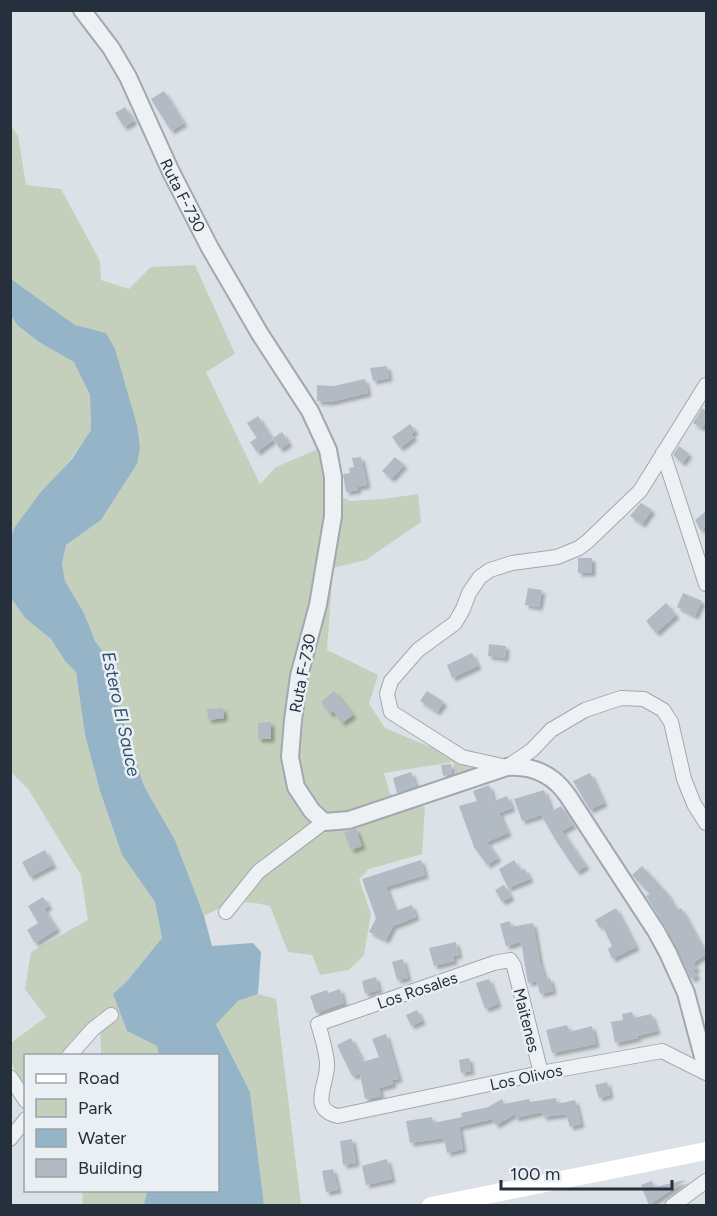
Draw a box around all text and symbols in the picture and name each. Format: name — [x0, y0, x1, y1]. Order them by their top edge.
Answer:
street label: Ruta F-730 — [156, 156, 209, 236]
street label: Ruta F-730 — [286, 632, 319, 714]
water label: Estero El Sauce — [97, 649, 145, 779]
street label: Los Rosales — [375, 968, 460, 1013]
street label: Maitenes — [509, 986, 544, 1054]
legend — [24, 1054, 219, 1192]
street label: Los Olivos — [488, 1061, 564, 1094]
text: Road — [78, 1067, 119, 1089]
text: Park — [78, 1097, 113, 1119]
text: Water — [78, 1127, 126, 1149]
scale bar — [501, 1153, 672, 1191]
text: Building — [78, 1157, 143, 1179]
text: 100 m — [510, 1163, 560, 1185]

